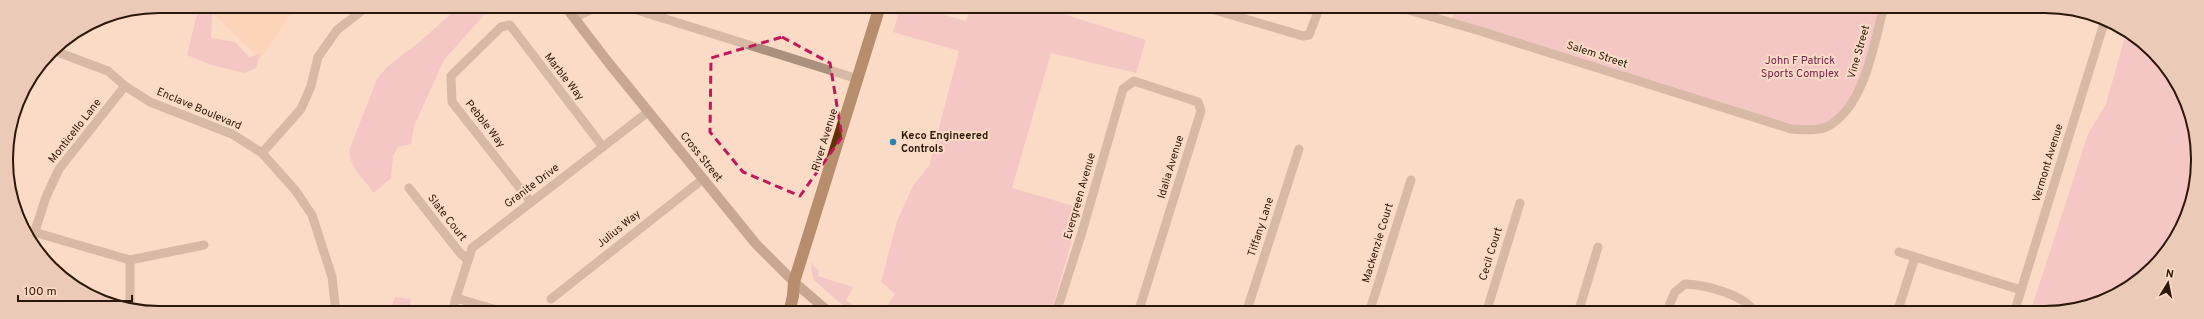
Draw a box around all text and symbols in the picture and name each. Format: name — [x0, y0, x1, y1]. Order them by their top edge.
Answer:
street label: Vine Street — [1845, 24, 1873, 80]
street label: Salem Street — [1565, 39, 1629, 71]
street label: Marble Way — [541, 50, 587, 104]
park label: John F Patrick Sports Complex — [1761, 54, 1840, 81]
street label: Enclave Boulevard — [154, 85, 244, 133]
street label: Monticello Lane — [45, 96, 105, 166]
street label: Pebble Way — [462, 97, 508, 151]
street label: River Avenue — [809, 107, 841, 173]
street label: Vermont Avenue — [2029, 122, 2067, 204]
street label: Cross Street — [677, 129, 725, 185]
place label: Keco Engineered Controls — [901, 129, 988, 156]
street label: Idalia Avenue — [1155, 134, 1187, 200]
marker: Keco Engineered Controls — [888, 137, 898, 147]
street label: Evergreen Avenue — [1061, 151, 1099, 241]
street label: Granite Drive — [502, 161, 562, 211]
street label: Slate Court — [424, 192, 470, 244]
street label: Tiffany Lane — [1245, 196, 1277, 258]
street label: Mackenzie Court — [1359, 201, 1397, 285]
street label: Julius Way — [594, 207, 644, 251]
street label: Cecil Court — [1476, 226, 1506, 282]
north arrow — [2148, 263, 2188, 303]
text: N — [2164, 267, 2175, 282]
scale bar — [18, 277, 132, 303]
text: 100 m — [24, 284, 57, 300]

